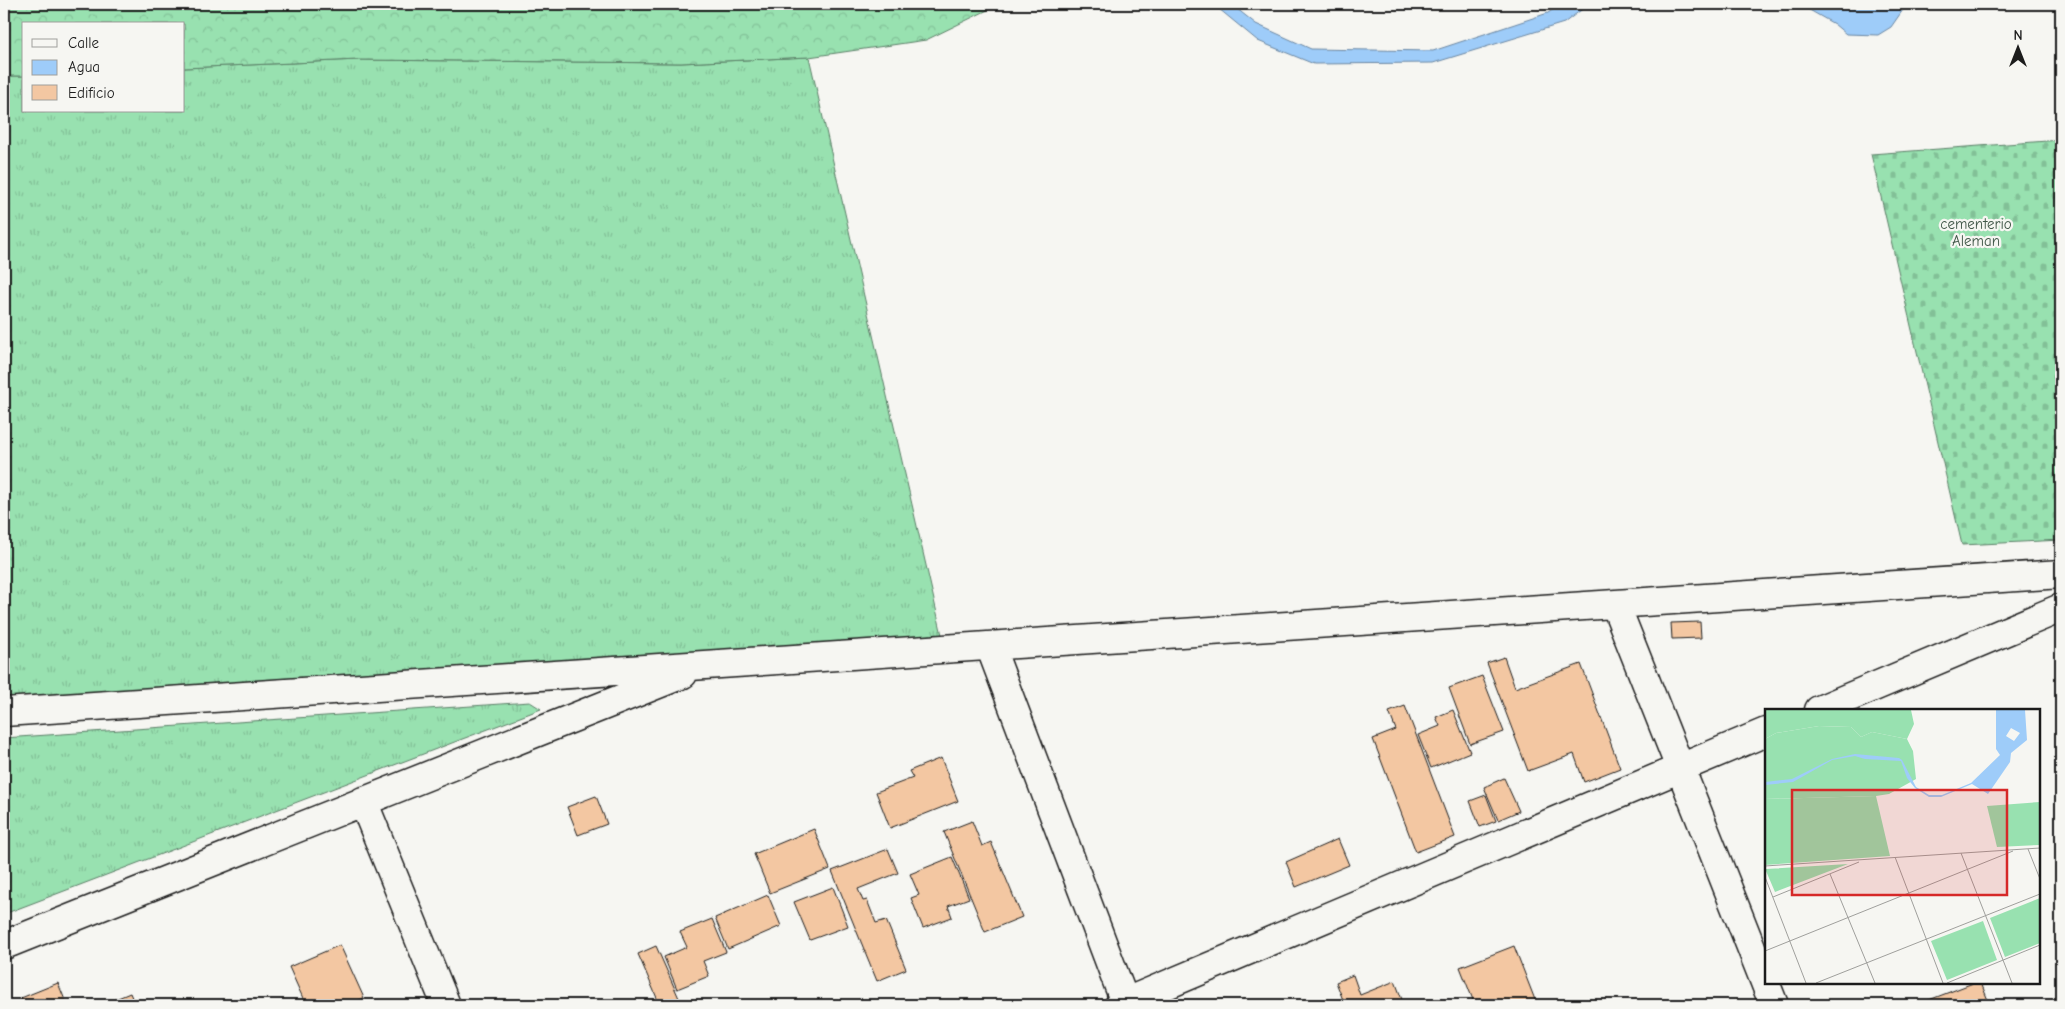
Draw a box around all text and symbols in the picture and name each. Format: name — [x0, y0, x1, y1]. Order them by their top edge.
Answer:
legend — [22, 22, 185, 112]
north arrow — [1992, 22, 2042, 72]
text: N — [2013, 27, 2023, 44]
text: Calle — [68, 34, 100, 52]
text: Agua — [68, 58, 100, 76]
text: Edificio — [68, 84, 115, 102]
park label: cementerio Aleman — [1940, 215, 2012, 250]
inset map — [1765, 709, 2040, 984]

